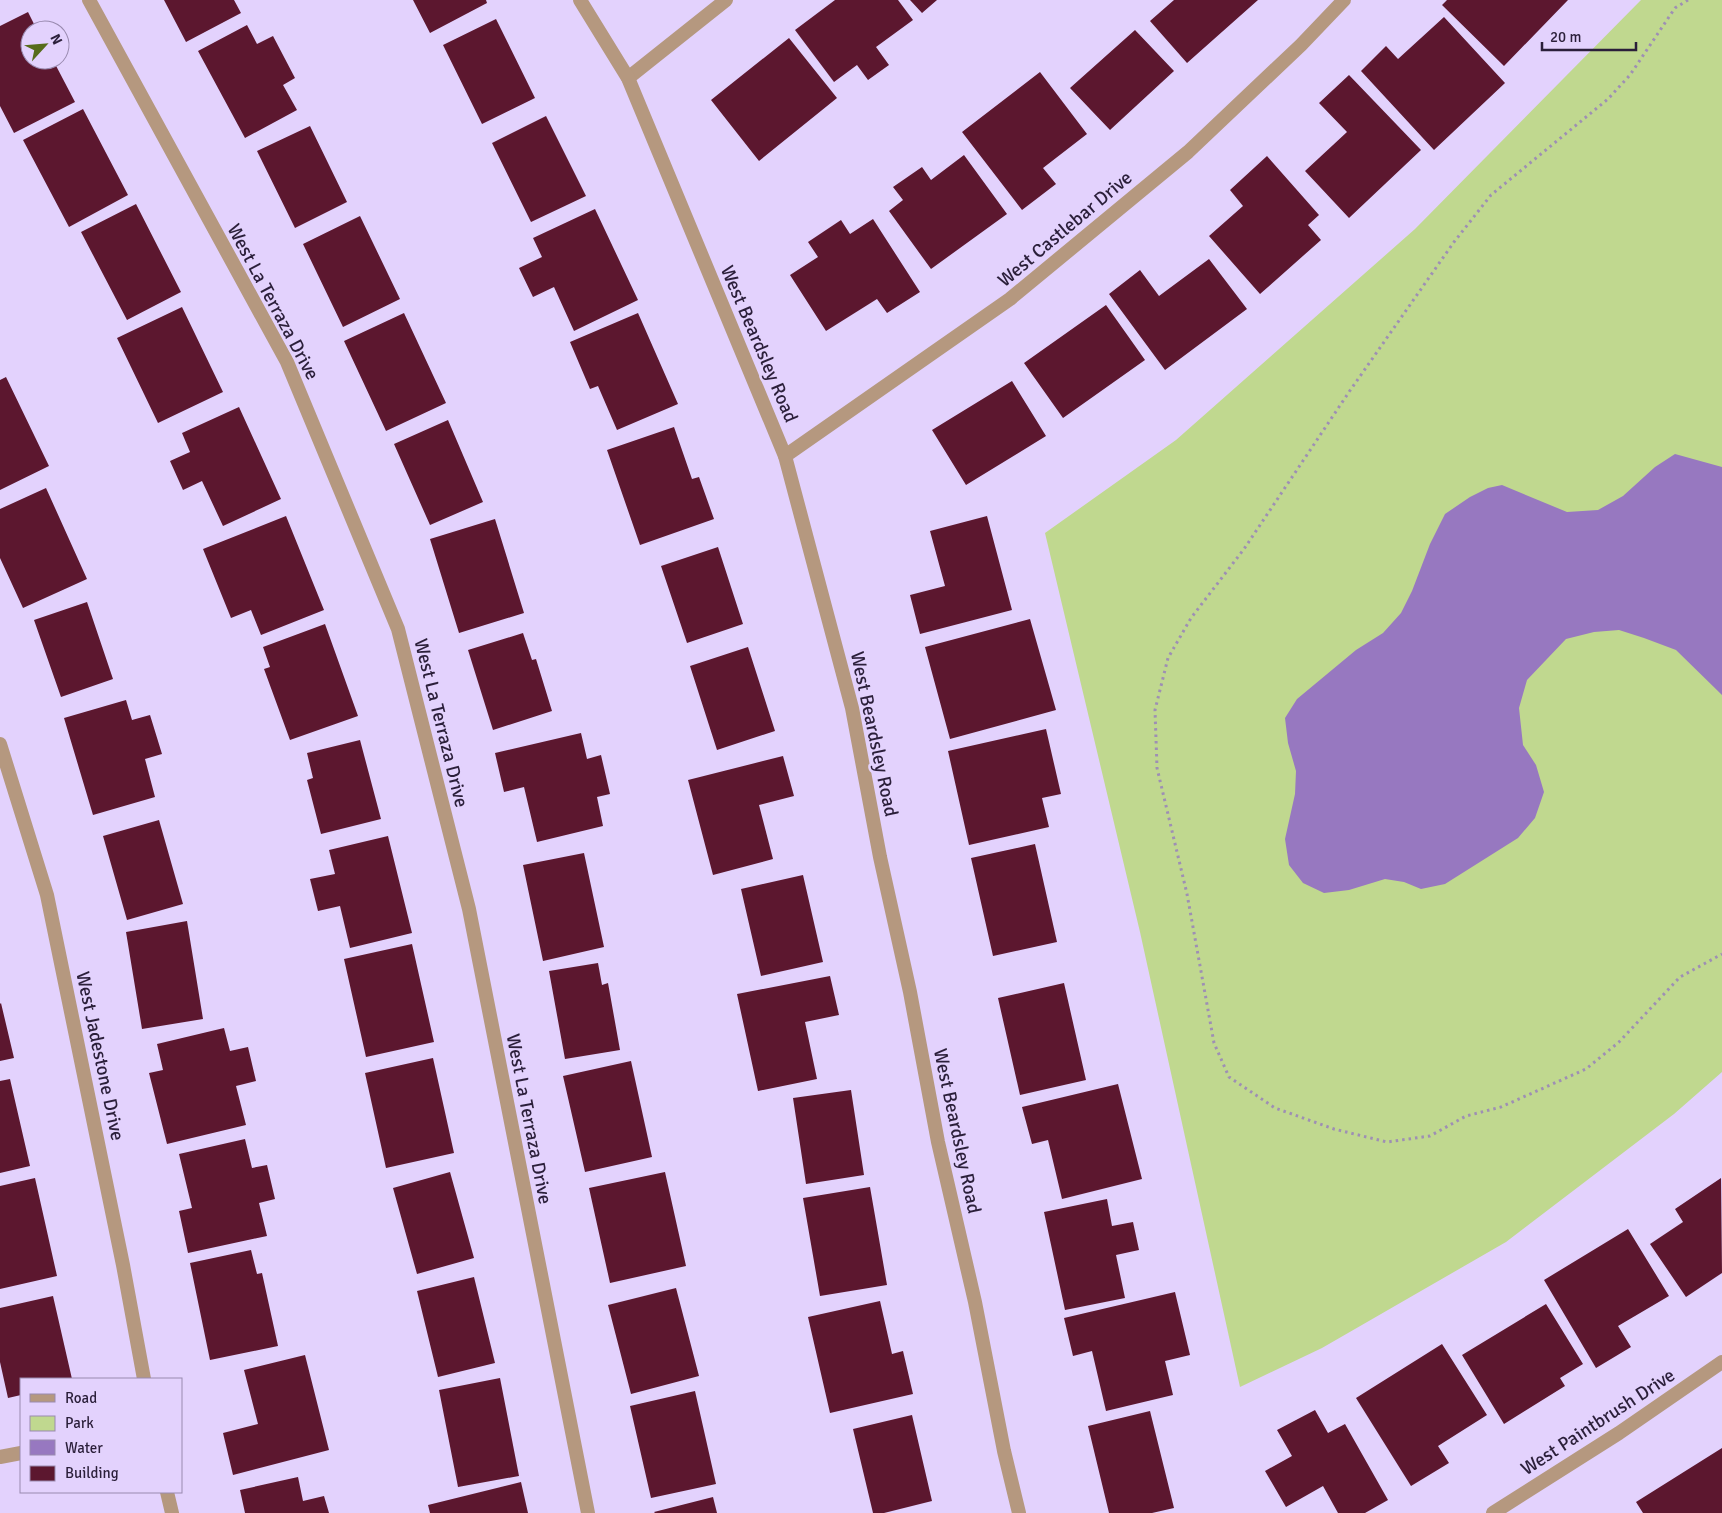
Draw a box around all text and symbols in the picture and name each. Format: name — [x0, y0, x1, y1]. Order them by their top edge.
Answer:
north arrow — [20, 20, 70, 70]
scale bar — [1542, 20, 1636, 52]
text: 20 m — [1550, 28, 1581, 46]
text: N — [46, 31, 66, 48]
street label: West Castlebar Drive — [993, 166, 1137, 292]
street label: West La Terraza Drive — [222, 220, 324, 384]
street label: West Beardsley Road — [715, 262, 803, 426]
street label: West La Terraza Drive — [408, 636, 474, 810]
street label: West Beardsley Road — [845, 649, 903, 819]
street label: West Jadestone Drive — [70, 969, 130, 1143]
street label: West La Terraza Drive — [501, 1032, 557, 1206]
street label: West Beardsley Road — [928, 1046, 986, 1216]
street label: West Paintbrush Drive — [1516, 1363, 1680, 1481]
legend — [20, 1378, 182, 1493]
text: Road — [65, 1389, 97, 1407]
text: Park — [65, 1414, 94, 1432]
text: Water — [65, 1439, 103, 1457]
text: Building — [65, 1464, 119, 1482]

